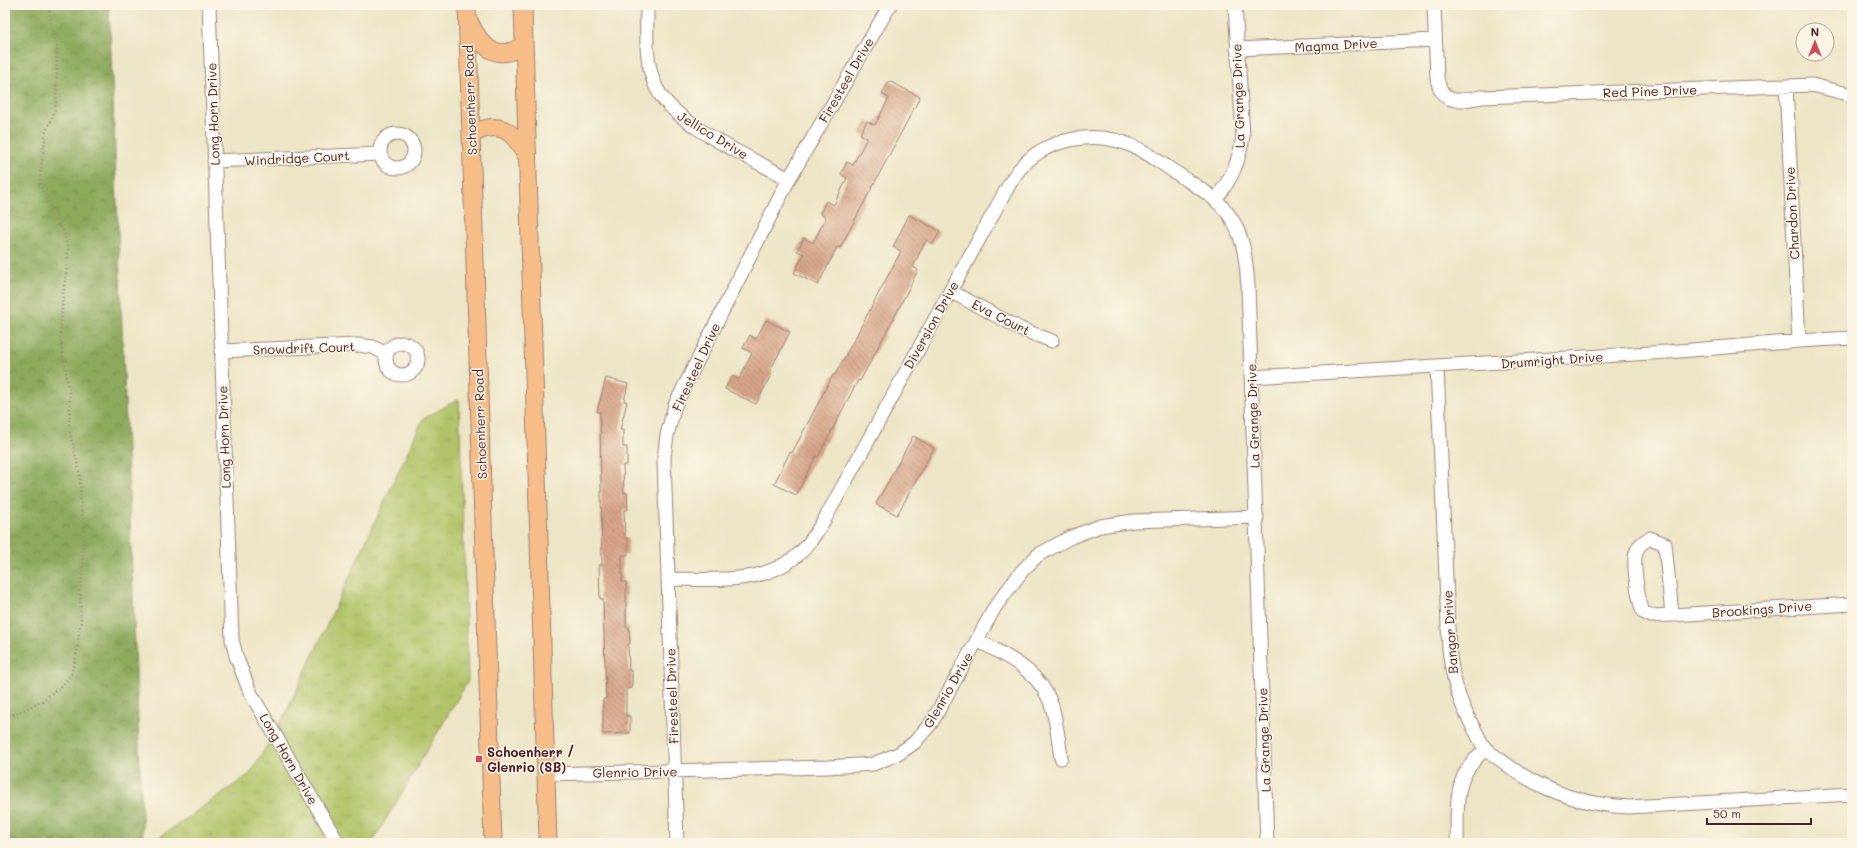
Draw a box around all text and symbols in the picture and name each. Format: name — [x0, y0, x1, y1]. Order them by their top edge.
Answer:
north arrow — [1795, 22, 1835, 62]
text: N — [1811, 24, 1819, 39]
street label: Firesteel Drive — [814, 34, 877, 125]
street label: Magma Drive — [1294, 34, 1378, 55]
street label: La Grange Drive — [1227, 43, 1248, 149]
street label: Schoenherr Road — [459, 45, 480, 155]
street label: Long Horn Drive — [202, 62, 223, 166]
street label: Red Pine Drive — [1602, 80, 1697, 101]
street label: Jellico Drive — [675, 107, 752, 162]
street label: Windridge Court — [244, 146, 350, 169]
street label: Chardon Drive — [1781, 166, 1802, 260]
street label: Diversion Drive — [899, 278, 962, 372]
street label: Eva Court — [969, 295, 1033, 339]
street label: Firesteel Drive — [668, 320, 723, 414]
street label: Snowdrift Court — [253, 337, 356, 358]
street label: Drumright Drive — [1500, 347, 1604, 372]
street label: La Grange Drive — [1242, 363, 1263, 469]
street label: Schoenherr Road — [469, 369, 490, 479]
street label: Long Horn Drive — [213, 385, 234, 489]
street label: Bangor Drive — [1438, 590, 1461, 674]
street label: Brookings Drive — [1711, 597, 1813, 620]
street label: Firesteel Drive — [661, 648, 682, 744]
street label: Glenrio Drive — [919, 649, 976, 731]
street label: La Grange Drive — [1253, 687, 1274, 793]
street label: Long Horn Drive — [256, 710, 322, 807]
place label: Schoenherr / Glenrio (SB) — [487, 743, 575, 775]
marker: Schoenherr / Glenrio (SB) — [474, 754, 484, 764]
street label: Glenrio Drive — [592, 762, 678, 781]
scale bar — [1707, 800, 1811, 826]
text: 50 m — [1713, 805, 1741, 821]

